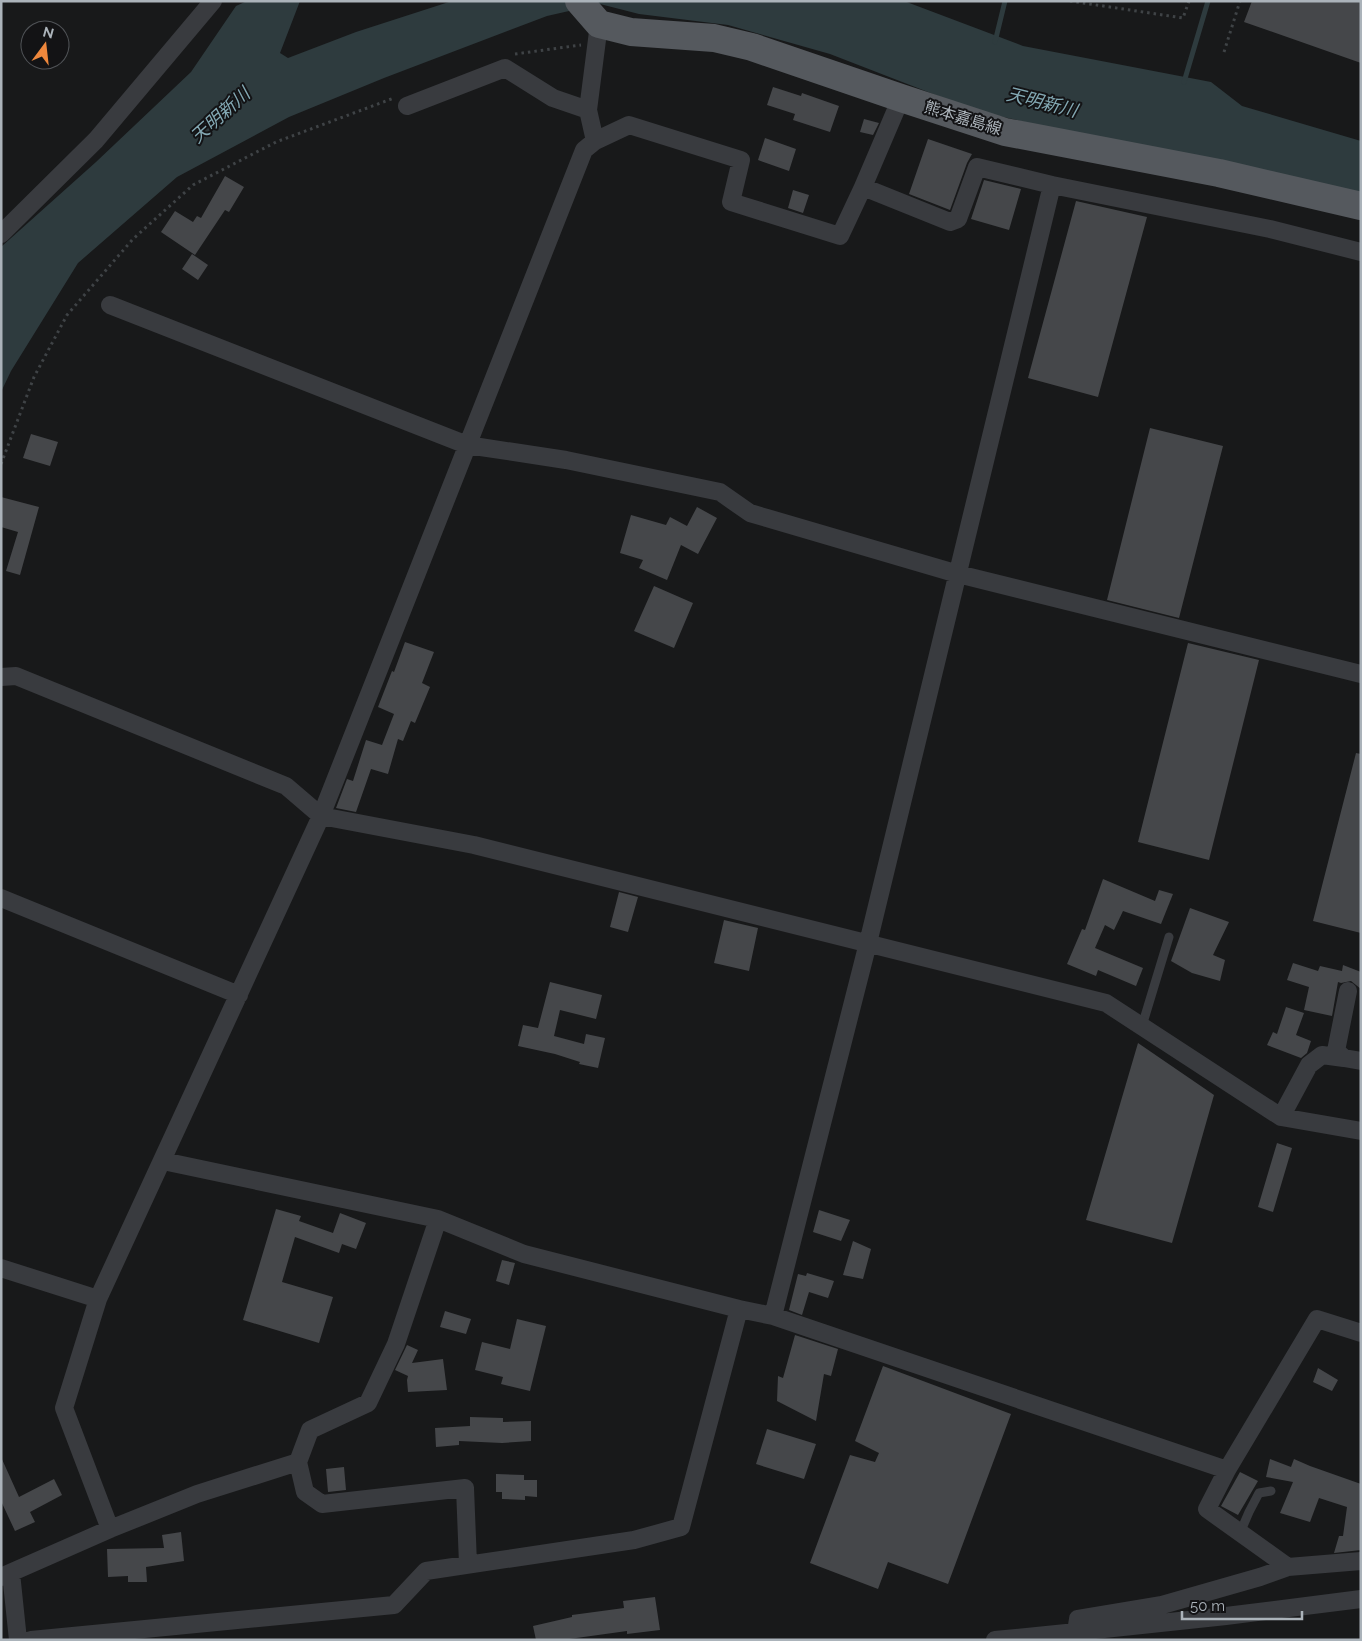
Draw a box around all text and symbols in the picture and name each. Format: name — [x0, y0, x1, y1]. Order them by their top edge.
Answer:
north arrow — [20, 20, 70, 70]
text: N — [41, 23, 56, 42]
water label: 天明新川 — [186, 82, 255, 147]
water label: 天明新川 — [1005, 83, 1081, 121]
street label: 熊本嘉島線 — [922, 97, 1004, 139]
scale bar — [1182, 1588, 1302, 1620]
text: 50 m — [1190, 1597, 1225, 1615]

